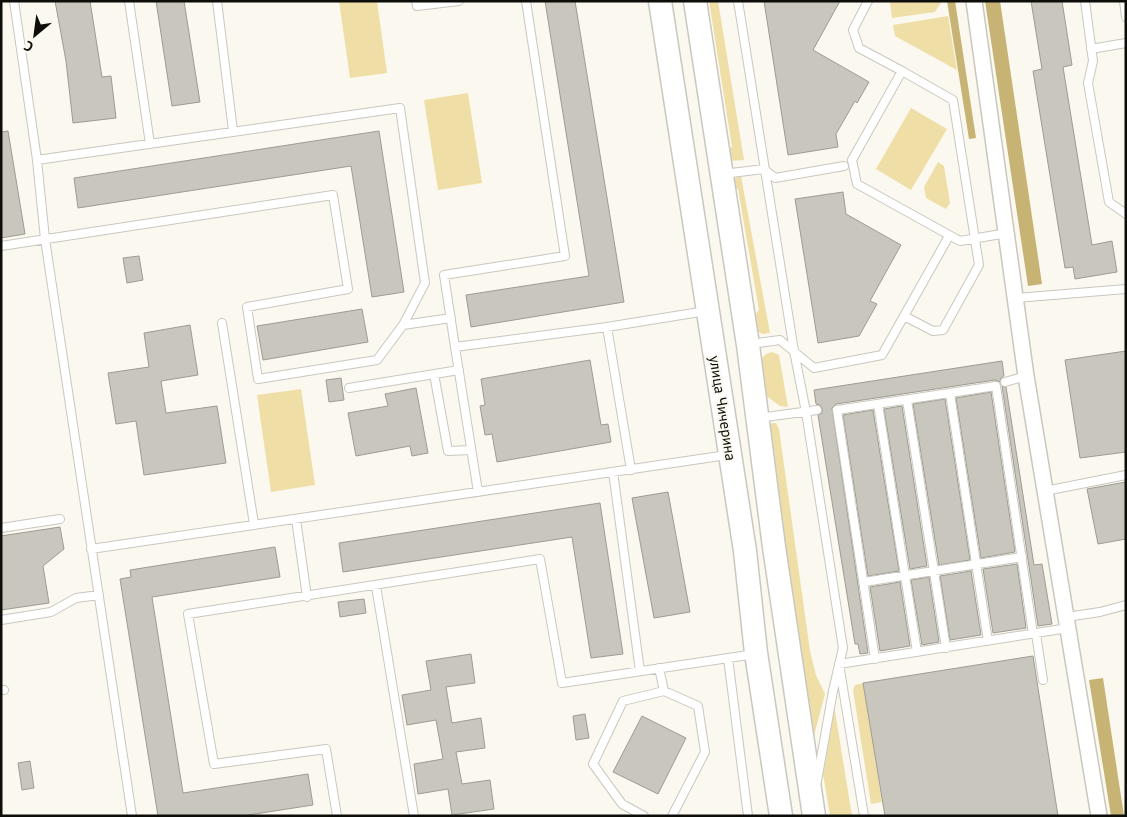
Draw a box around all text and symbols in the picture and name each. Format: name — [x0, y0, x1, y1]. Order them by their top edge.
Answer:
north arrow — [10, 10, 60, 60]
text: С — [21, 37, 36, 56]
street label: улица Чичерина — [705, 354, 741, 462]

